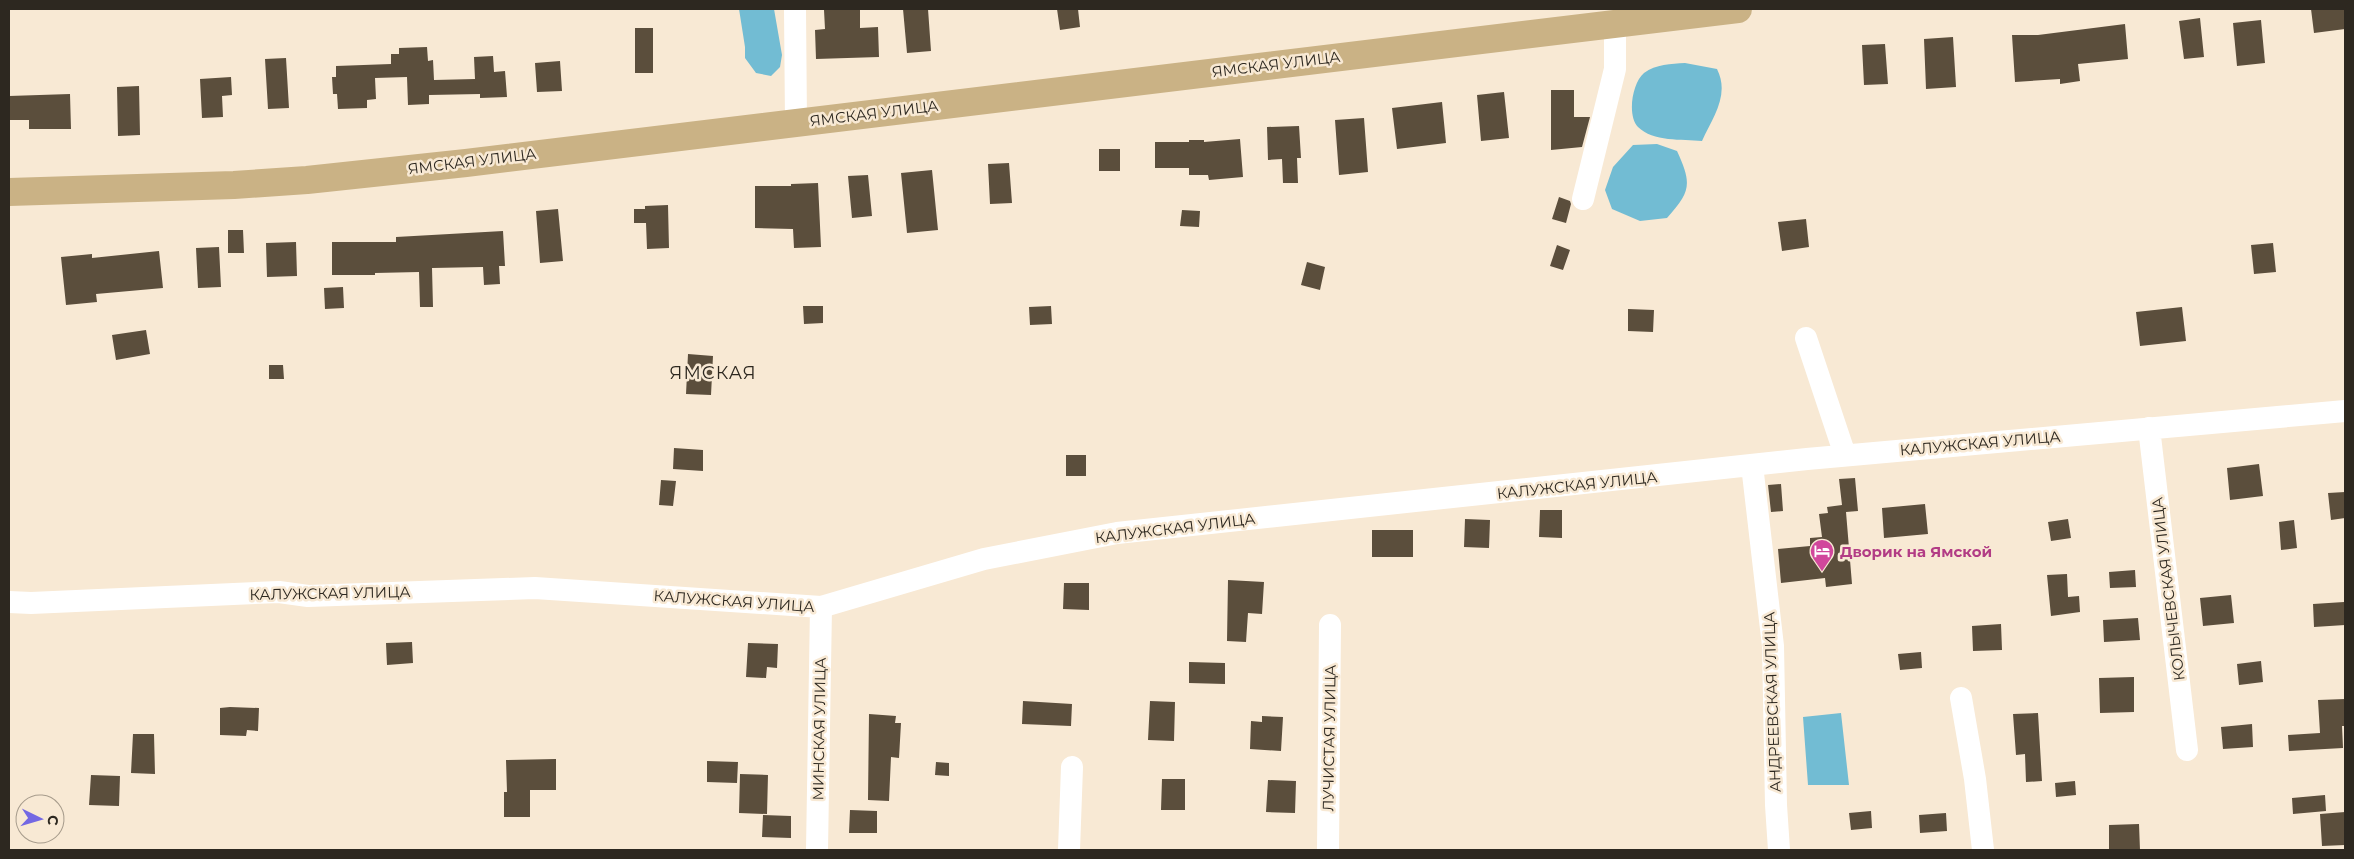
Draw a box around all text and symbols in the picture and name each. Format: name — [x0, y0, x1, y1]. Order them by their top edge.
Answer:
street label: ЯМСКАЯ УЛИЦА — [1211, 47, 1341, 81]
street label: ЯМСКАЯ УЛИЦА — [809, 96, 939, 130]
street label: ЯМСКАЯ УЛИЦА — [407, 144, 537, 178]
district label: ЯМСКАЯ — [669, 362, 757, 384]
street label: КАЛУЖСКАЯ УЛИЦА — [1899, 427, 2061, 459]
street label: КАЛУЖСКАЯ УЛИЦА — [1496, 467, 1658, 503]
street label: КОЛЫЧЕВСКАЯ УЛИЦА — [2147, 496, 2189, 682]
street label: КАЛУЖСКАЯ УЛИЦА — [1094, 509, 1256, 547]
hotel icon: Дворик на Ямской — [1809, 538, 1835, 572]
place label: Дворик на Ямской — [1840, 542, 1992, 561]
street label: КАЛУЖСКАЯ УЛИЦА — [249, 582, 411, 604]
street label: КАЛУЖСКАЯ УЛИЦА — [653, 586, 815, 616]
street label: АНДРЕЕВСКАЯ УЛИЦА — [1759, 611, 1785, 793]
street label: МИНСКАЯ УЛИЦА — [808, 657, 830, 801]
street label: ЛУЧИСТАЯ УЛИЦА — [1318, 664, 1340, 812]
north arrow — [15, 794, 65, 844]
text: С — [44, 814, 62, 826]

